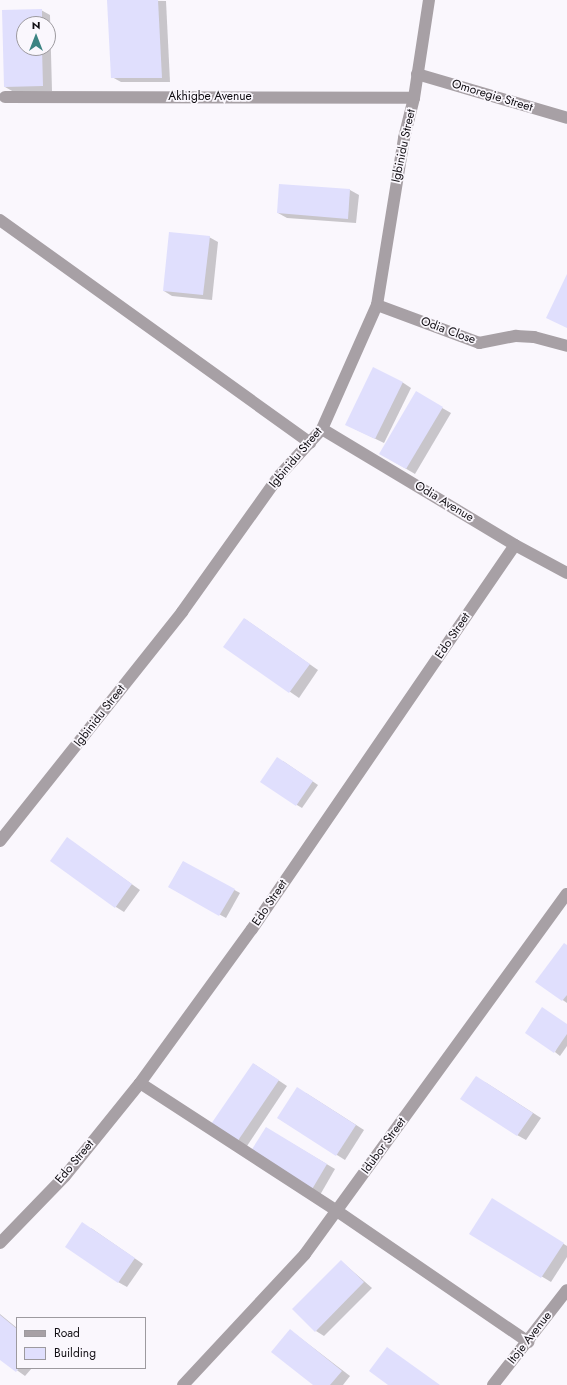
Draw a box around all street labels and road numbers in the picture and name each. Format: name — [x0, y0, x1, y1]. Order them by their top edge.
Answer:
street label: Omoregie Street — [450, 77, 534, 115]
street label: Akhigbe Avenue — [168, 90, 252, 104]
street label: Igbinidu Street — [389, 108, 419, 184]
street label: Odia Close — [419, 314, 477, 348]
street label: Igbinidu Street — [267, 425, 325, 491]
street label: Odia Avenue — [412, 479, 476, 525]
street label: Edo Street — [432, 610, 474, 662]
street label: Igbinidu Street — [71, 682, 129, 750]
street label: Edo Street — [249, 877, 291, 929]
street label: Idubor Street — [359, 1115, 409, 1177]
street label: Edo Street — [53, 1137, 97, 1187]
street label: Itoje Avenue — [505, 1309, 555, 1367]

